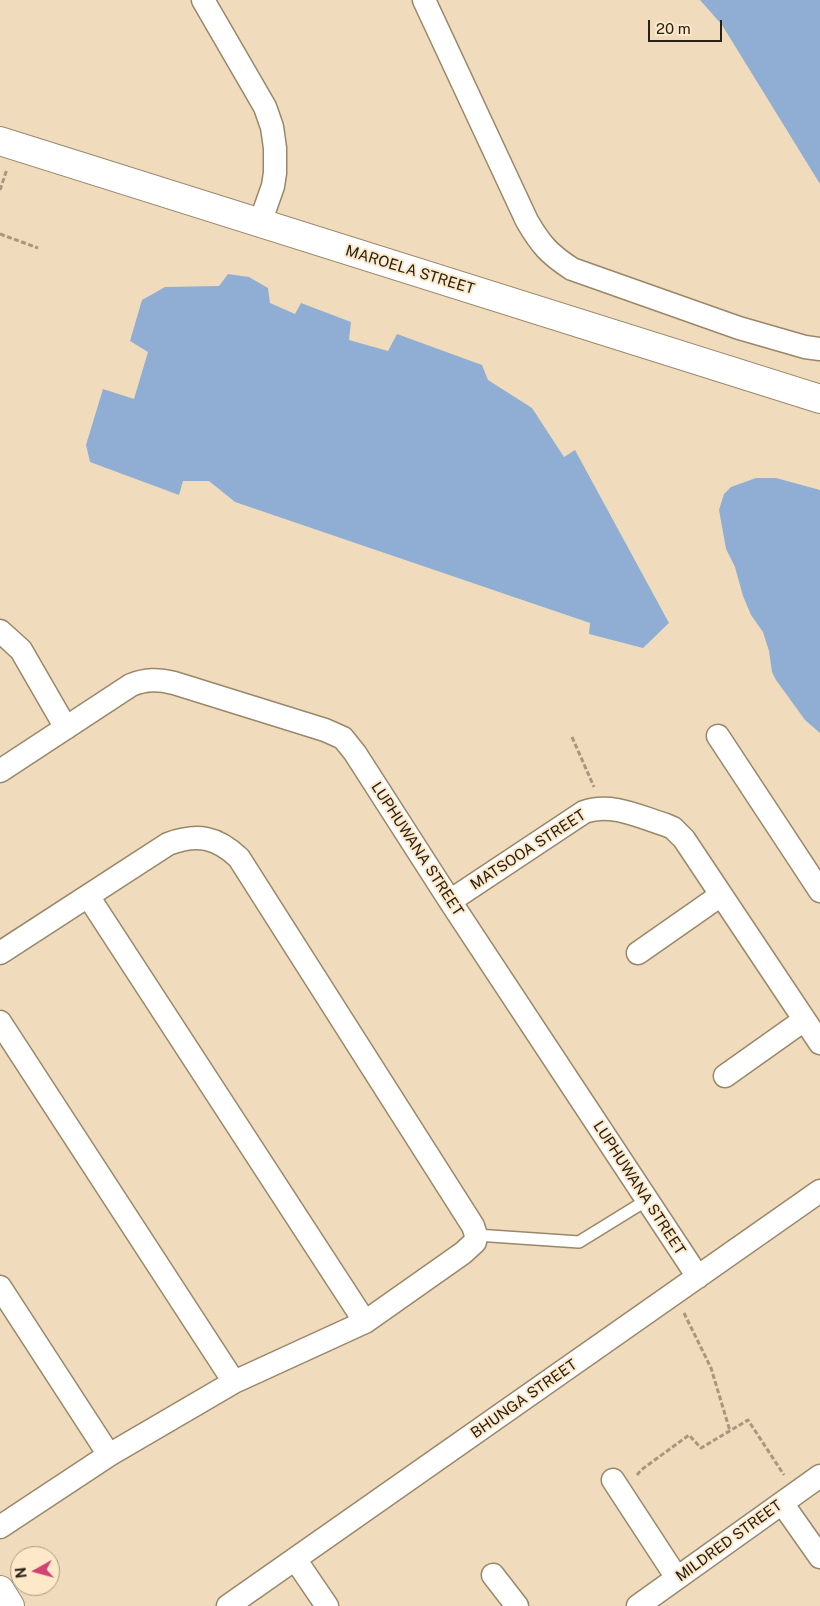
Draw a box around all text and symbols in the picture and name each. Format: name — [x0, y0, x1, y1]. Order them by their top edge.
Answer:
scale bar — [650, 10, 724, 42]
text: 20 m — [656, 20, 691, 37]
street label: MAROELA STREET — [343, 242, 477, 298]
street label: LUPHUWANA STREET — [367, 779, 467, 919]
street label: MATSOOA STREET — [467, 806, 589, 894]
street label: LUPHUWANA STREET — [589, 1118, 689, 1258]
street label: BHUNGA STREET — [467, 1356, 581, 1442]
street label: MILDRED STREET — [672, 1496, 786, 1586]
north arrow — [10, 1546, 60, 1596]
text: N — [12, 1566, 30, 1579]

